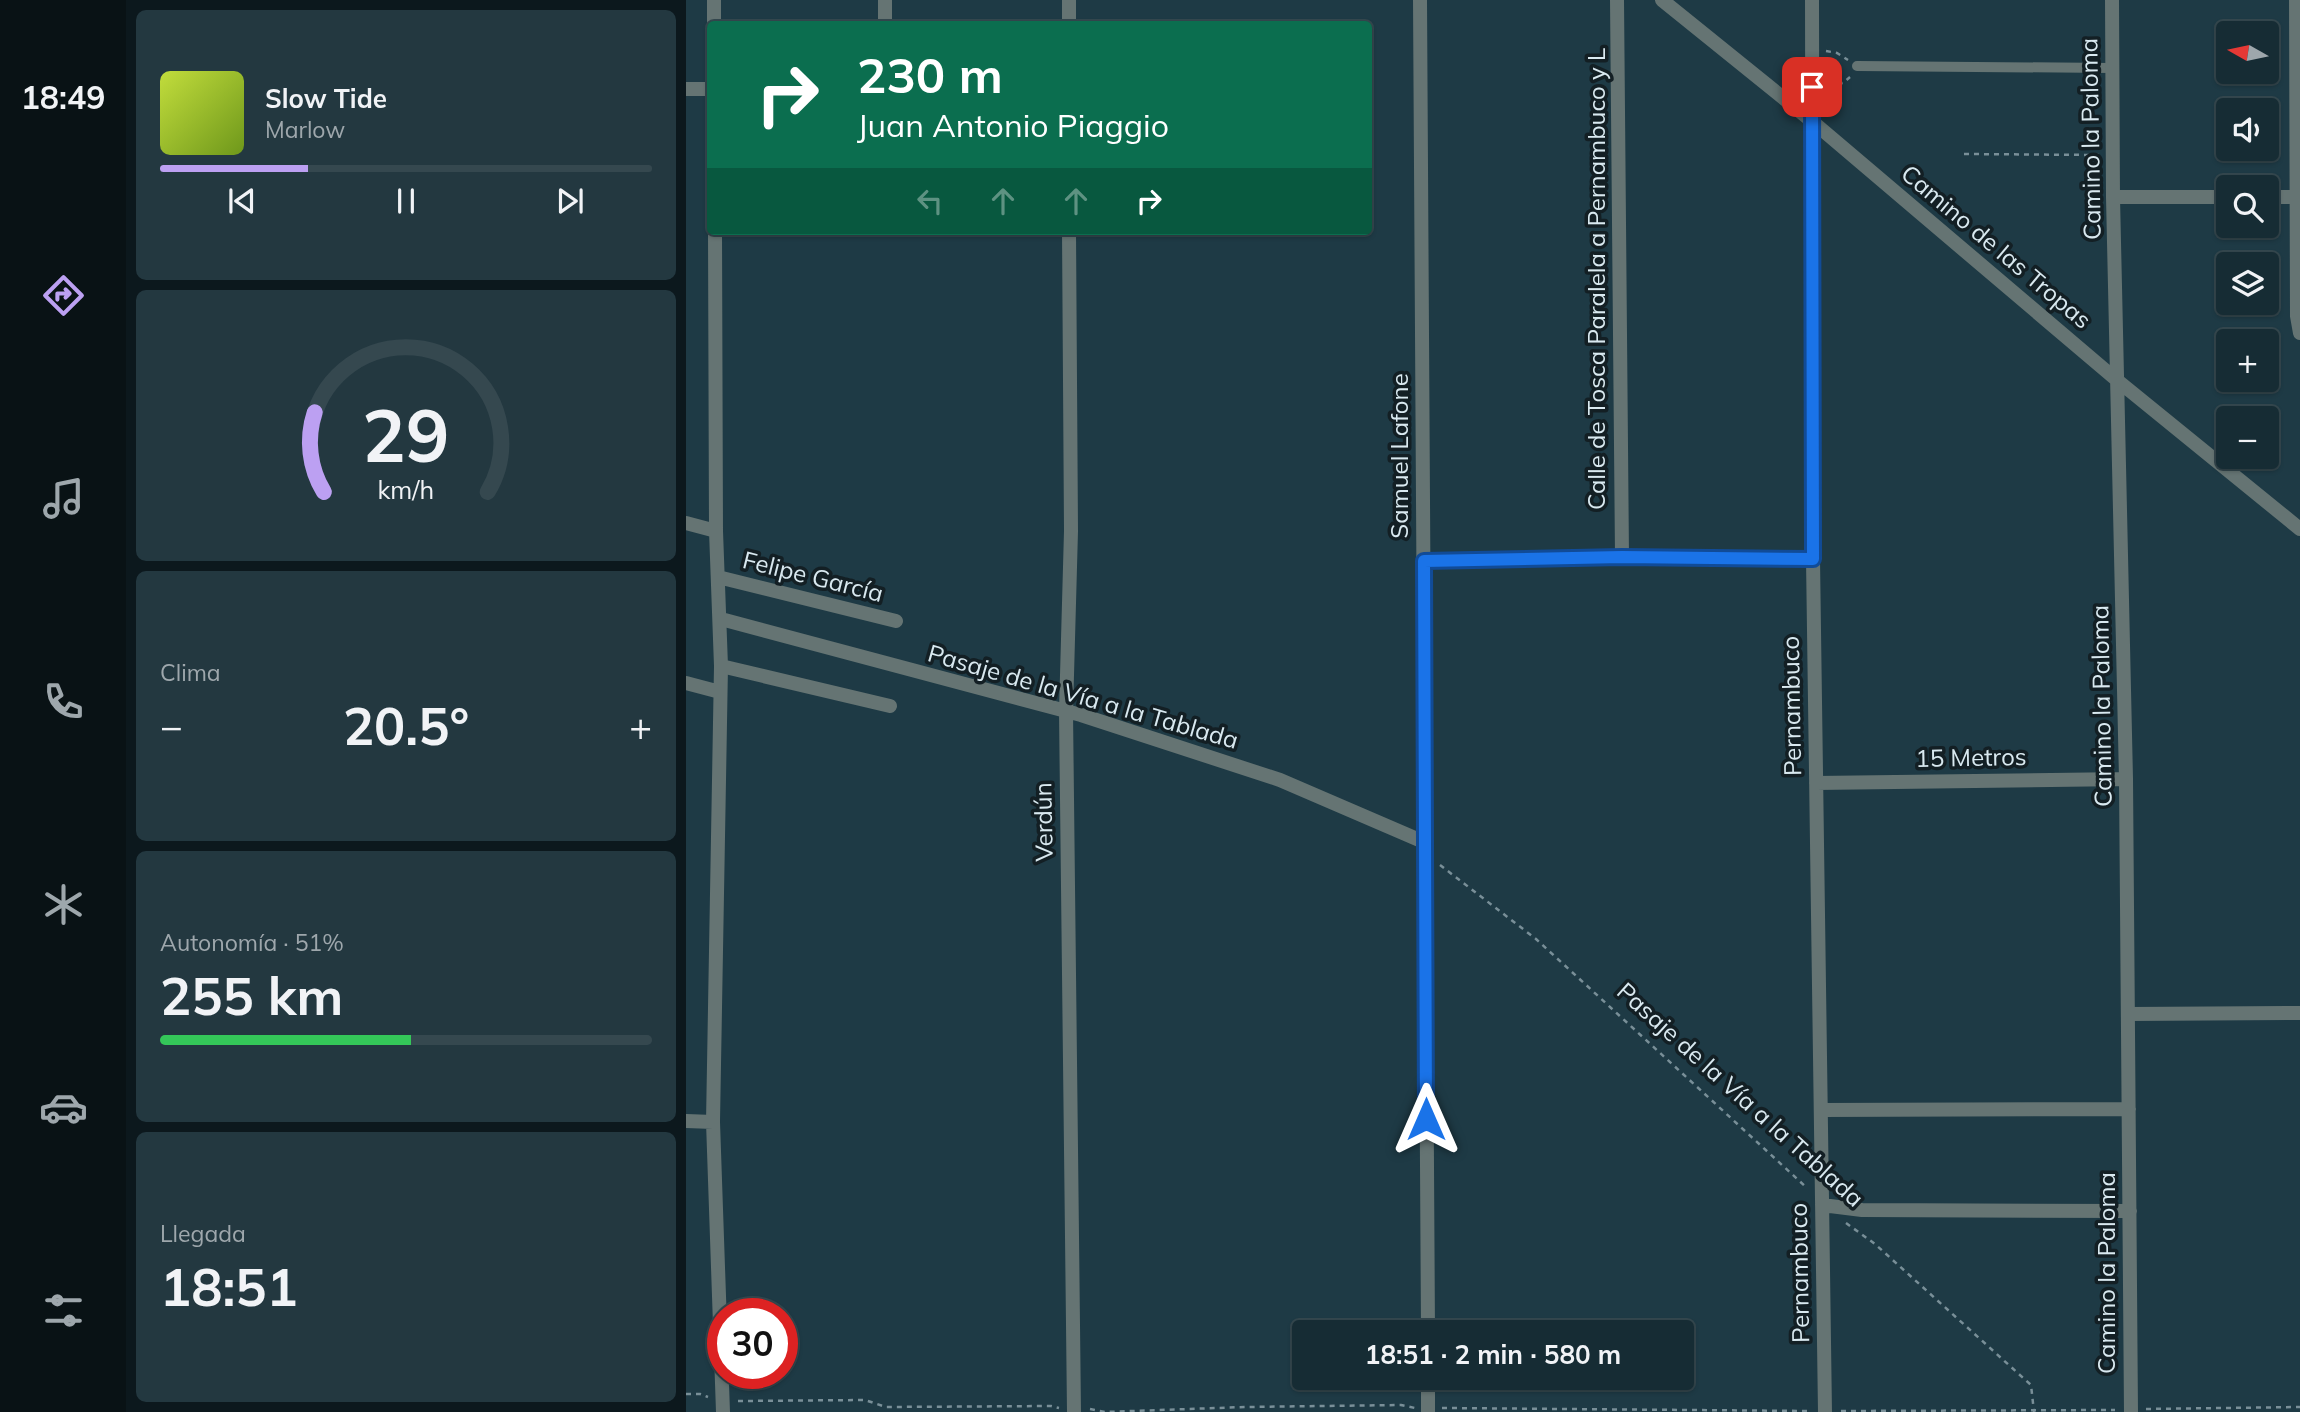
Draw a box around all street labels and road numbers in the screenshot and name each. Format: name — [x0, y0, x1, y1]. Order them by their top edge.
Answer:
street label: Camino la Paloma — [2073, 38, 2107, 240]
street label: Calle de Tosca Paralela a Pernambuco y L — [1581, 48, 1611, 510]
street label: Camino de las Tropas — [1896, 158, 2098, 334]
street label: Samuel Lafone — [1384, 373, 1414, 539]
street label: Felipe García — [740, 544, 887, 608]
street label: Camino la Paloma — [2084, 605, 2118, 807]
street label: Pernambuco — [1775, 636, 1807, 776]
street label: Pasaje de la Vía a la Tablada — [925, 637, 1242, 755]
street label: 15 Metros — [1915, 741, 2027, 773]
street label: Verdún — [1027, 782, 1059, 862]
street label: Pasaje de la Vía a la Tablada — [1611, 976, 1870, 1213]
street label: Camino la Paloma — [2091, 1172, 2121, 1374]
street label: Pernambuco — [1783, 1203, 1815, 1343]

